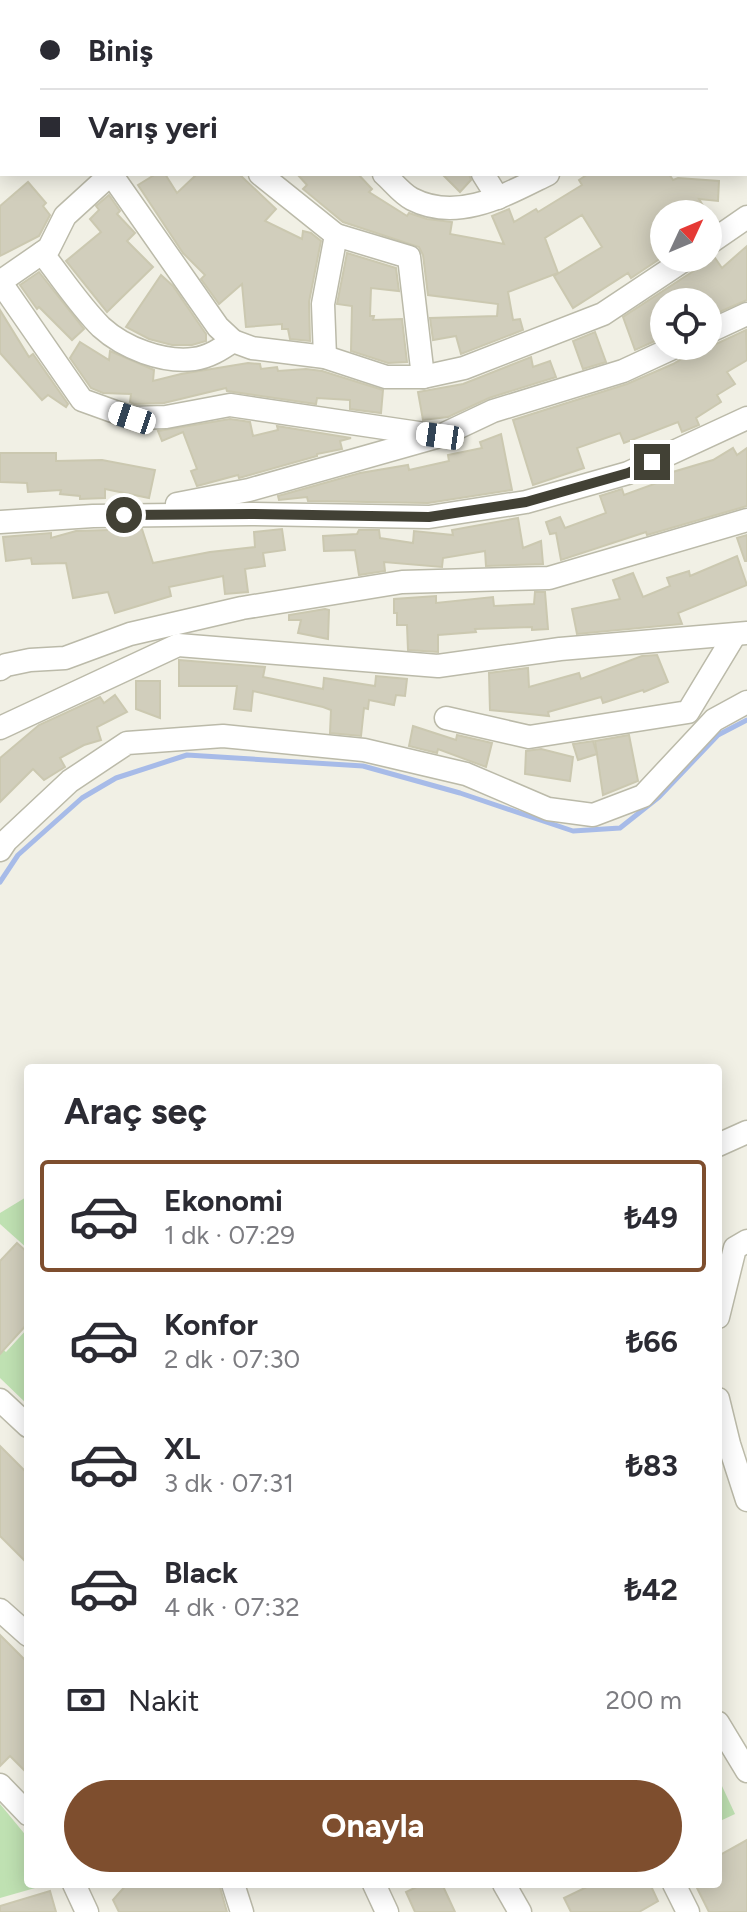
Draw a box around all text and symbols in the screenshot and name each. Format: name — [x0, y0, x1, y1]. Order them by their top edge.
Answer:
text: Biniş — [88, 32, 154, 69]
text: Varış yeri — [88, 109, 218, 146]
north arrow — [650, 200, 722, 272]
map controls — [650, 200, 722, 360]
button: locate — [650, 288, 722, 360]
car — [105, 399, 159, 437]
car — [415, 421, 465, 451]
route end — [634, 444, 670, 480]
route start — [106, 497, 142, 533]
text: Araç seç — [64, 1090, 207, 1133]
icon: car — [68, 1180, 140, 1252]
text: Ekonomi — [164, 1182, 283, 1219]
text: ₺49 — [624, 1199, 678, 1236]
text: 1 dk · 07:29 — [164, 1219, 295, 1251]
icon: car — [68, 1304, 140, 1376]
text: Konfor — [164, 1306, 258, 1343]
text: ₺66 — [626, 1323, 678, 1360]
text: 2 dk · 07:30 — [164, 1343, 300, 1375]
icon: car — [68, 1428, 140, 1500]
text: XL — [164, 1430, 200, 1467]
text: ₺83 — [626, 1447, 678, 1484]
text: 3 dk · 07:31 — [164, 1467, 294, 1499]
icon: car — [68, 1552, 140, 1624]
text: Black — [164, 1554, 238, 1591]
text: ₺42 — [624, 1571, 678, 1608]
text: 4 dk · 07:32 — [164, 1591, 300, 1623]
icon: cash — [64, 1678, 108, 1722]
text: Nakit — [128, 1682, 199, 1719]
text: 200 m — [606, 1684, 682, 1716]
button: Onayla — [64, 1780, 682, 1872]

